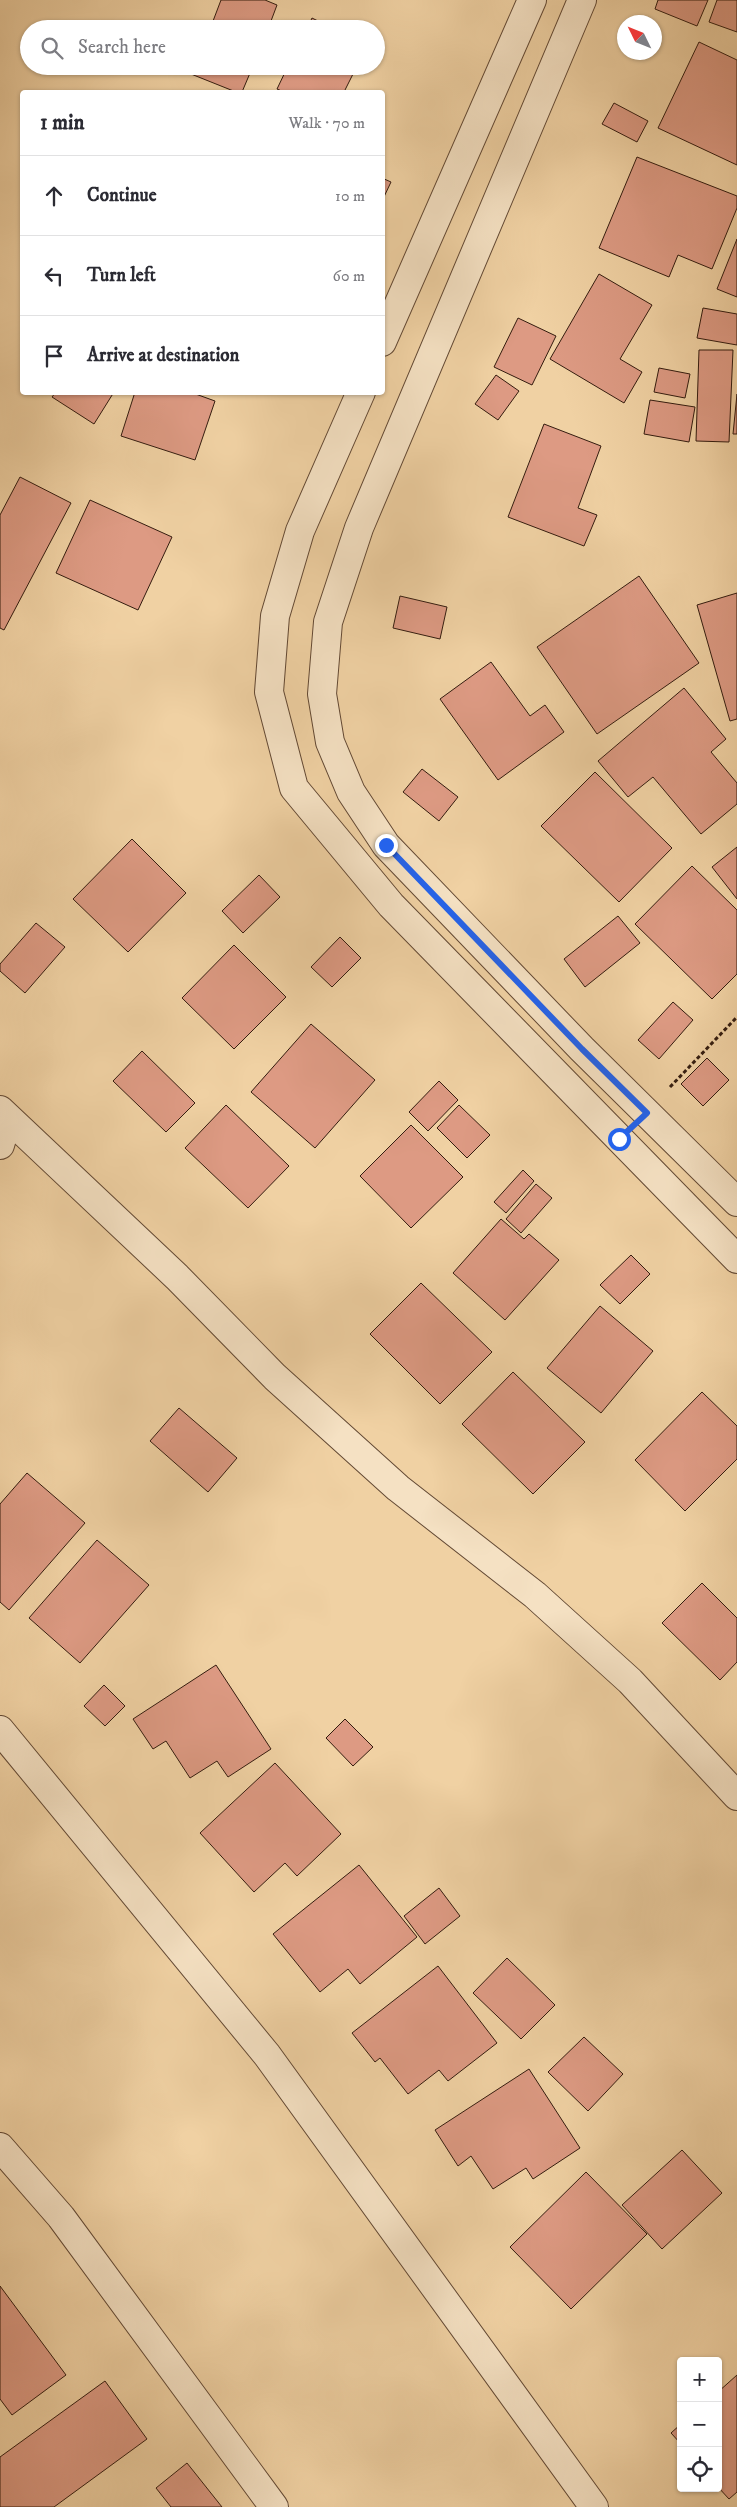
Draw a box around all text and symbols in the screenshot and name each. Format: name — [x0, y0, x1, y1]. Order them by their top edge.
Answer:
north arrow — [617, 15, 662, 60]
search box — [20, 20, 385, 75]
icon: search — [38, 34, 66, 62]
text: Search here — [78, 36, 166, 59]
text: 1 min — [40, 110, 84, 136]
text: Walk · 70 m — [289, 113, 365, 133]
icon: ahead — [40, 182, 68, 210]
text: Continue — [87, 184, 157, 207]
text: 10 m — [335, 186, 365, 206]
icon: left — [40, 262, 68, 290]
text: Turn left — [87, 264, 156, 287]
text: 60 m — [333, 266, 365, 286]
icon: arrive — [40, 342, 68, 370]
text: Arrive at destination — [87, 344, 239, 367]
route end — [375, 834, 398, 857]
route start — [608, 1128, 631, 1151]
map controls — [677, 2357, 722, 2492]
button: + — [677, 2357, 722, 2402]
button: − — [677, 2402, 722, 2447]
button: locate — [677, 2447, 722, 2492]

